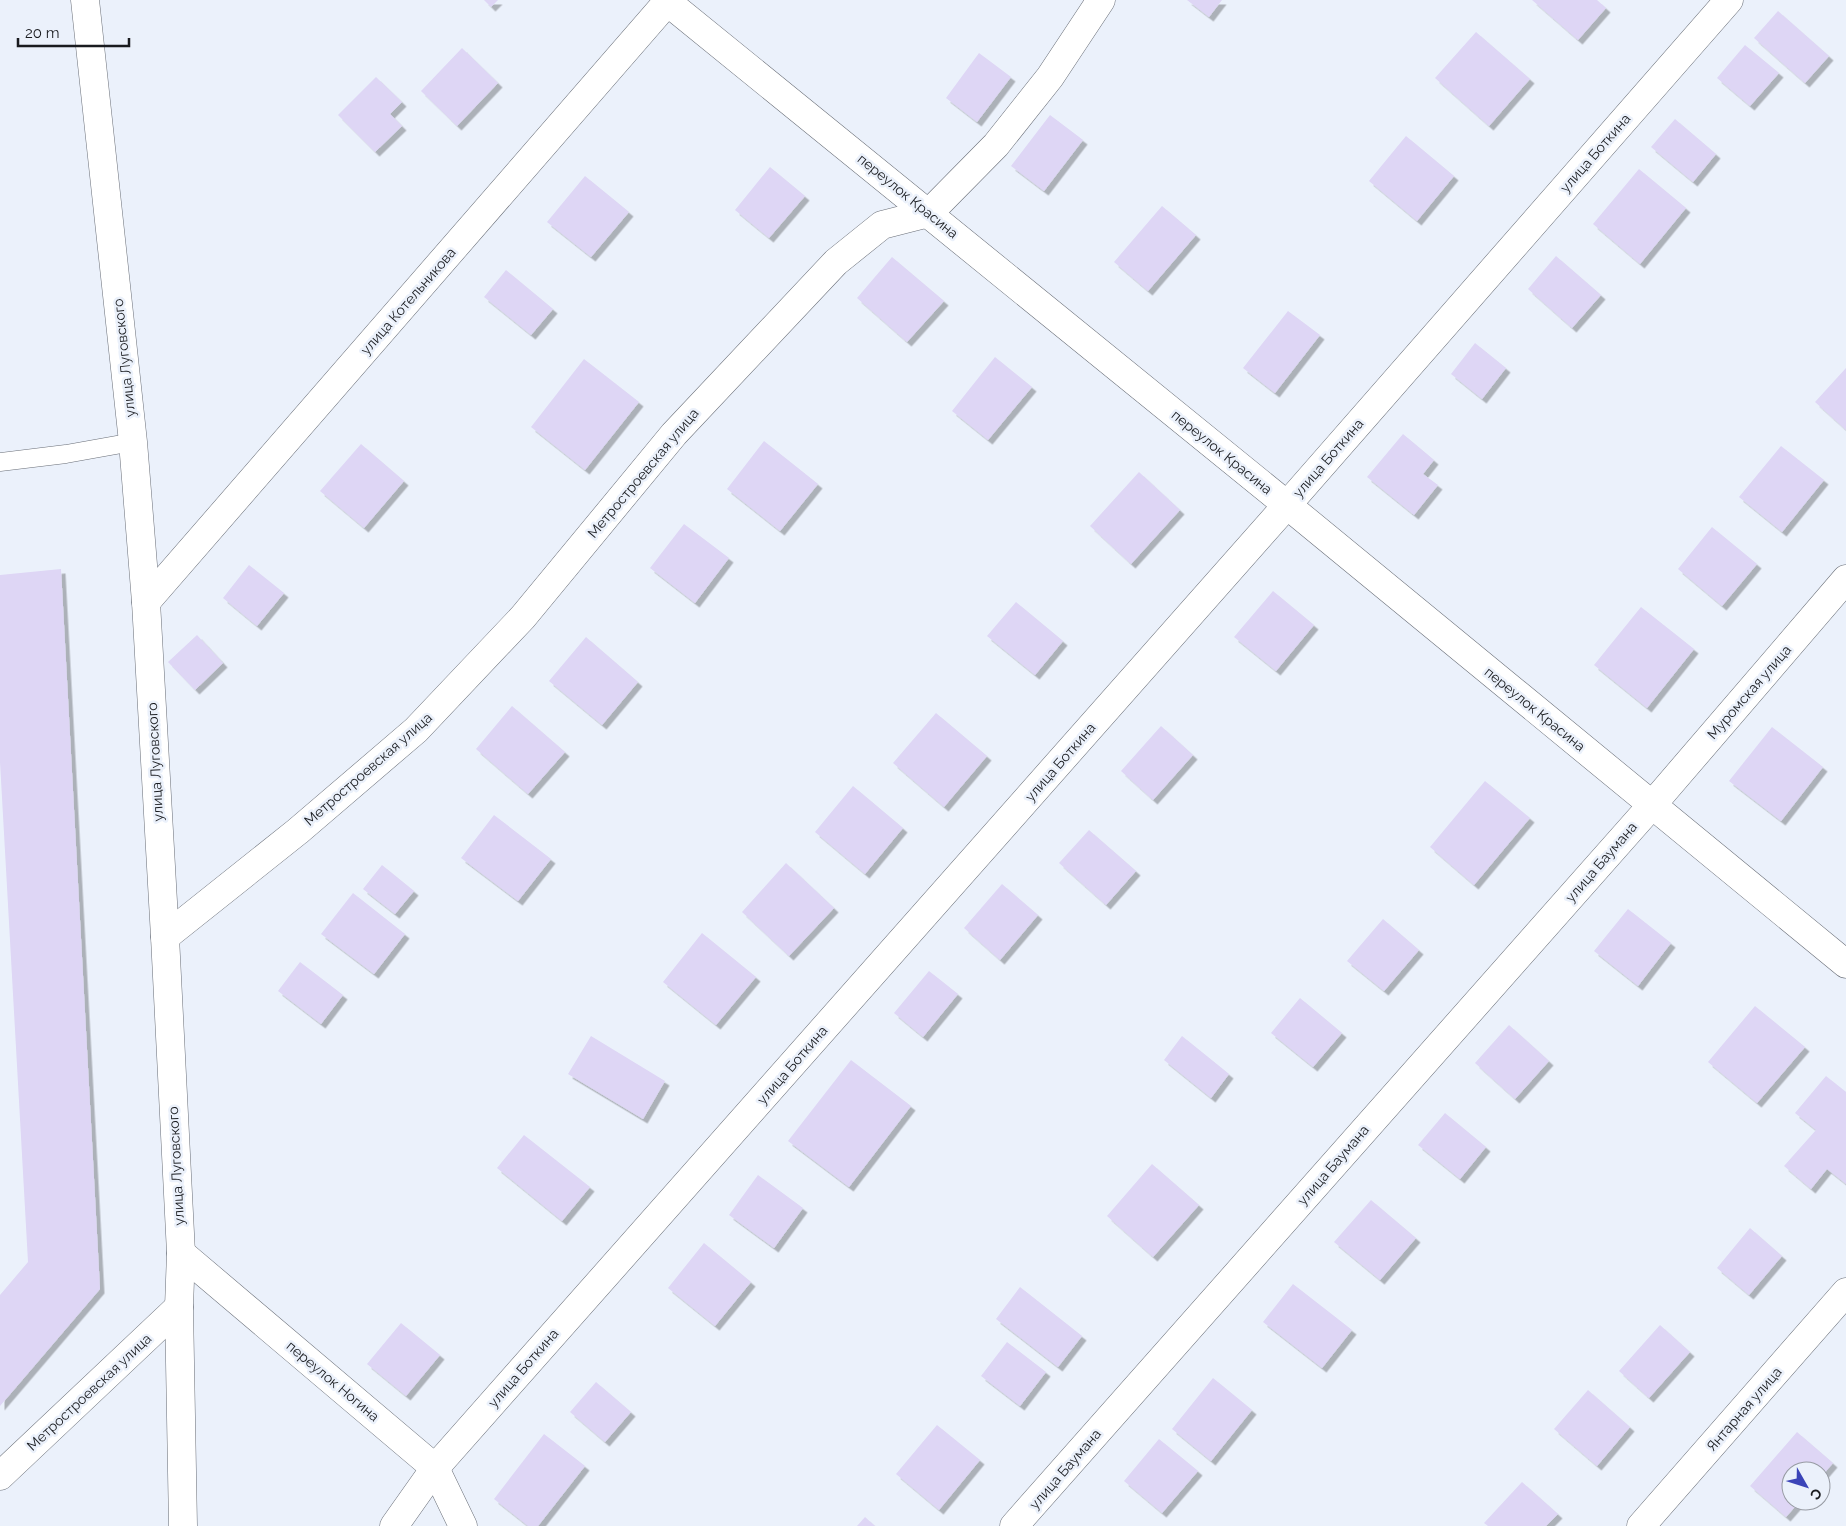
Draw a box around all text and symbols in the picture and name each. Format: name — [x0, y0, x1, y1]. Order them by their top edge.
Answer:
scale bar — [18, 15, 129, 47]
text: 20 m — [25, 24, 60, 42]
street label: улица Боткина — [1557, 111, 1633, 195]
street label: переулок Красина — [855, 151, 961, 241]
street label: улица Котельникова — [357, 244, 459, 358]
street label: улица Луговского — [110, 298, 138, 418]
street label: Метростроевская улица — [584, 405, 702, 541]
street label: переулок Красина — [1169, 407, 1275, 497]
street label: улица Боткина — [1290, 416, 1366, 500]
street label: Муромская улица — [1704, 642, 1794, 742]
street label: переулок Красина — [1482, 664, 1588, 754]
street label: улица Луговского — [144, 702, 166, 822]
street label: Метростроевская улица — [301, 709, 435, 829]
street label: улица Боткина — [1022, 720, 1098, 804]
street label: улица Баумана — [1562, 819, 1640, 905]
street label: улица Боткина — [754, 1023, 830, 1107]
street label: улица Луговского — [165, 1106, 187, 1226]
street label: улица Баумана — [1294, 1122, 1372, 1208]
street label: улица Боткина — [485, 1326, 561, 1410]
street label: Метростроевская улица — [24, 1330, 154, 1454]
street label: переулок Ногина — [283, 1338, 383, 1424]
street label: Янтарная улица — [1703, 1364, 1785, 1454]
street label: улица Баумана — [1026, 1426, 1104, 1512]
north arrow — [1781, 1461, 1831, 1511]
text: С — [1807, 1485, 1825, 1503]

